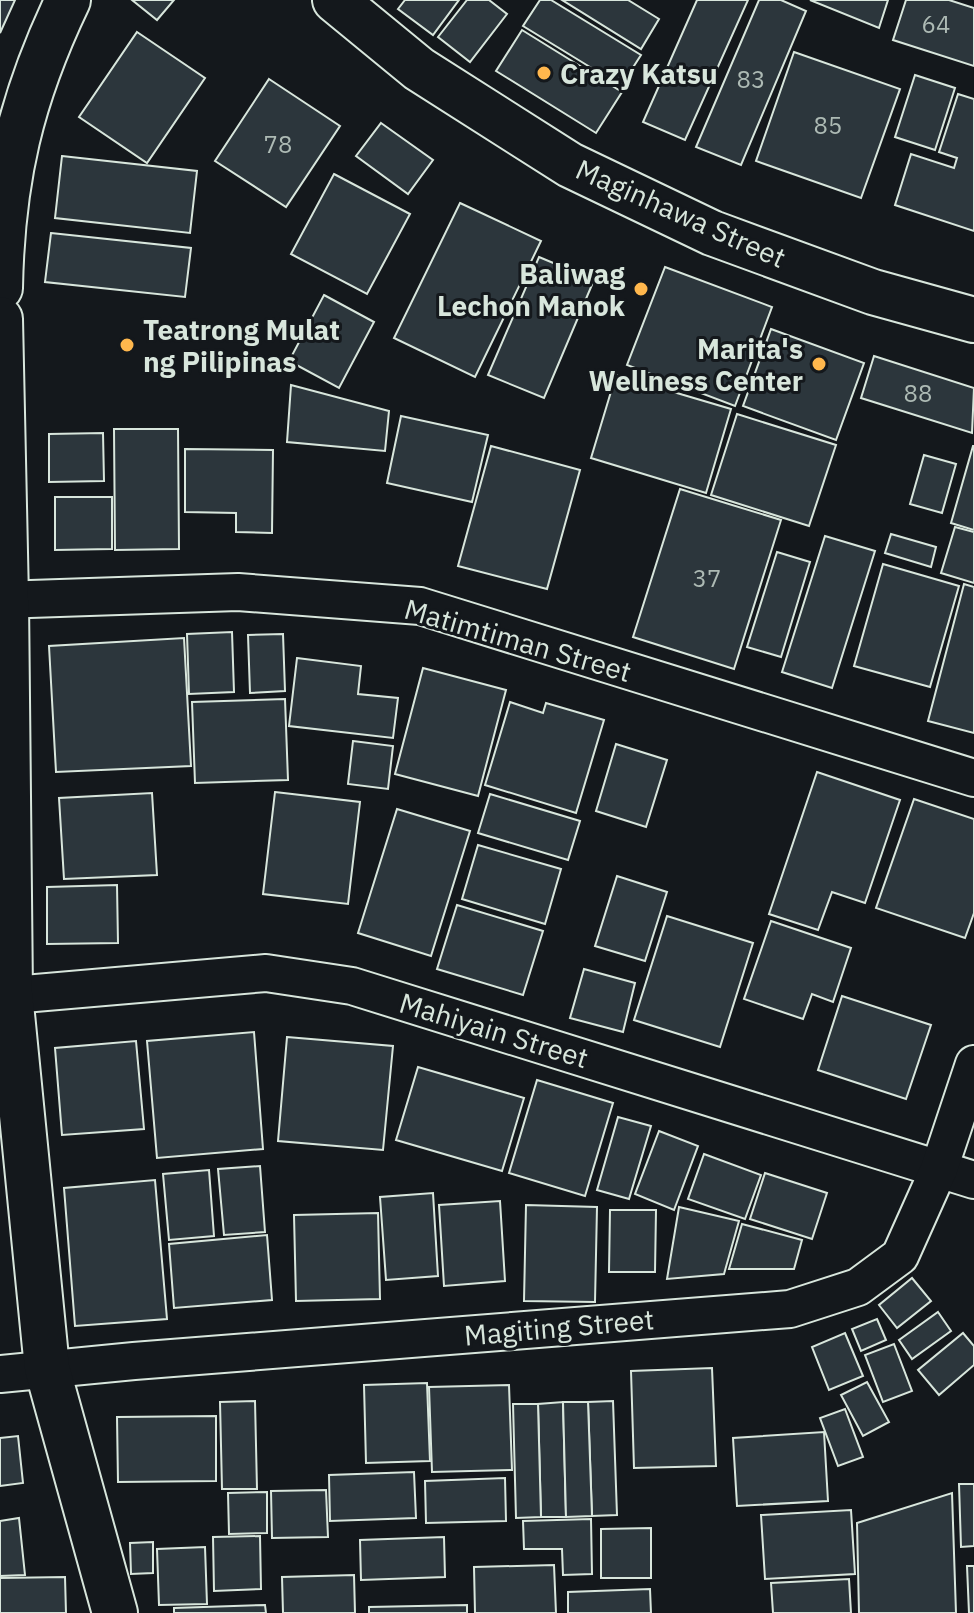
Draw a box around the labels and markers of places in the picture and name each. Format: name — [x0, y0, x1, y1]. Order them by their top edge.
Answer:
place label: Crazy Katsu — [560, 55, 718, 92]
marker: Crazy Katsu — [535, 64, 553, 82]
place label: Baliwag Lechon Manok — [437, 255, 626, 324]
marker: Baliwag Lechon Manok — [632, 280, 650, 298]
place label: Teatrong Mulat ng Pilipinas — [143, 311, 340, 380]
place label: Marita's Wellness Center — [589, 330, 803, 399]
marker: Teatrong Mulat ng Pilipinas — [118, 336, 136, 354]
marker: Marita's Wellness Center — [810, 355, 828, 373]

